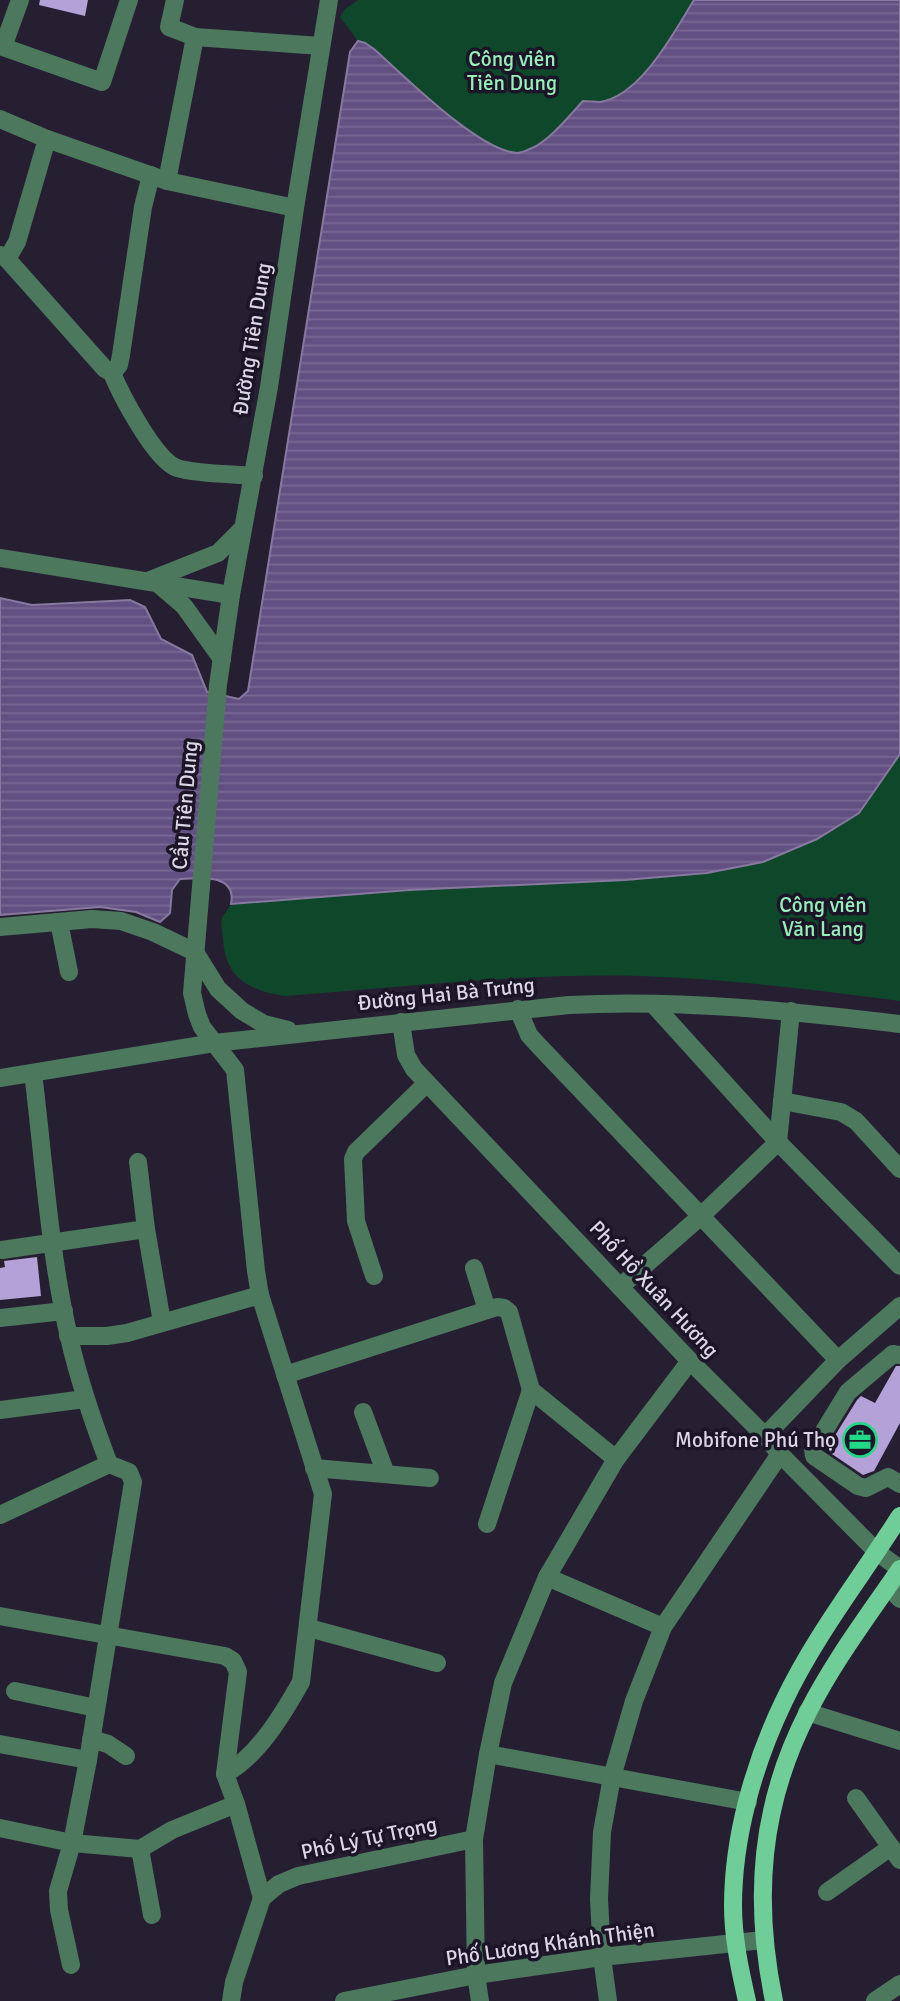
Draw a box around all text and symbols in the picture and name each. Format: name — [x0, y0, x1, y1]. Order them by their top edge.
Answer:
park label: Công viên Tiên Dung — [467, 46, 557, 96]
street label: Đường Tiên Dung — [227, 261, 277, 417]
street label: Cầu Tiên Dung — [166, 739, 204, 871]
park label: Công viên Văn Lang — [779, 892, 867, 942]
street label: Đường Hai Bà Trưng — [356, 972, 536, 1016]
street label: Phố Hồ Xuân Hương — [584, 1215, 724, 1363]
office icon: Mobifone Phú Thọ — [841, 1421, 879, 1459]
place label: Mobifone Phú Thọ — [675, 1427, 836, 1453]
street label: Phố Lý Tự Trọng — [299, 1811, 439, 1865]
street label: Phố Lương Khánh Thiện — [444, 1916, 656, 1972]

